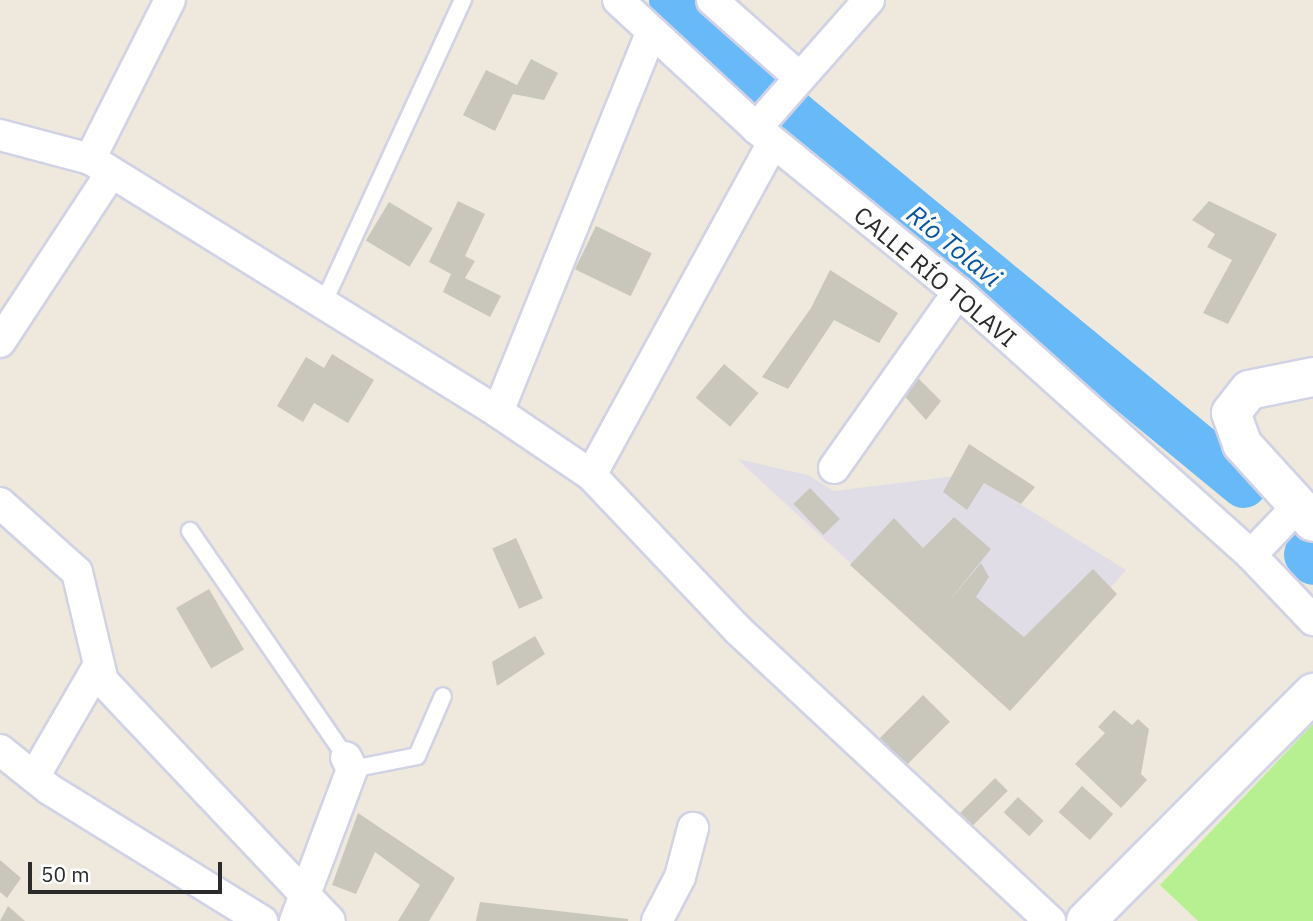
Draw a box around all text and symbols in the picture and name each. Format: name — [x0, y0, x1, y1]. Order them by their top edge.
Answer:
water label: Río Tolavi — [901, 199, 1007, 293]
street label: CALLE RÍO TOLAVI — [848, 201, 1022, 353]
scale bar — [32, 848, 226, 892]
text: 50 m — [41, 860, 90, 888]

